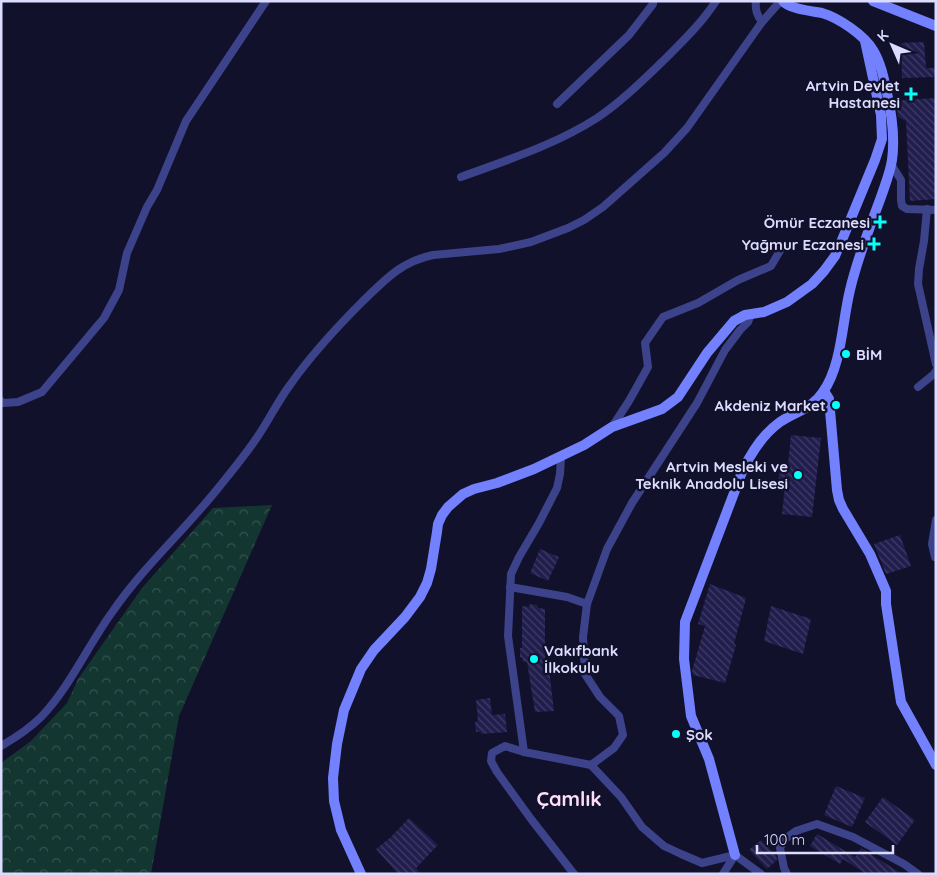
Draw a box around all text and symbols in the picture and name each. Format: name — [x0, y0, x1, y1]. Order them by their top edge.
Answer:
north arrow — [867, 20, 917, 70]
text: K — [873, 26, 892, 45]
place label: Artvin Devlet Hastanesi — [806, 76, 900, 112]
marker: Artvin Devlet Hastanesi — [904, 87, 918, 101]
place label: Ömür Eczanesi — [764, 213, 870, 232]
marker: Ömür Eczanesi — [874, 216, 886, 228]
place label: Yağmur Eczanesi — [742, 235, 864, 254]
marker: Yağmur Eczanesi — [868, 238, 880, 250]
place label: BİM — [856, 345, 882, 364]
marker: BİM — [840, 348, 852, 360]
place label: Akdeniz Market — [715, 396, 826, 415]
marker: Akdeniz Market — [830, 399, 842, 411]
place label: Artvin Mesleki ve Teknik Anadolu Lisesi — [635, 457, 788, 493]
marker: Artvin Mesleki ve Teknik Anadolu Lisesi — [792, 469, 804, 481]
place label: Vakıfbank İlkokulu — [544, 641, 618, 677]
marker: Vakıfbank İlkokulu — [528, 653, 540, 665]
place label: Şok — [686, 725, 713, 744]
marker: Şok — [670, 728, 682, 740]
district label: Çamlık — [536, 786, 602, 811]
scale bar — [757, 822, 893, 854]
text: 100 m — [764, 830, 805, 849]

